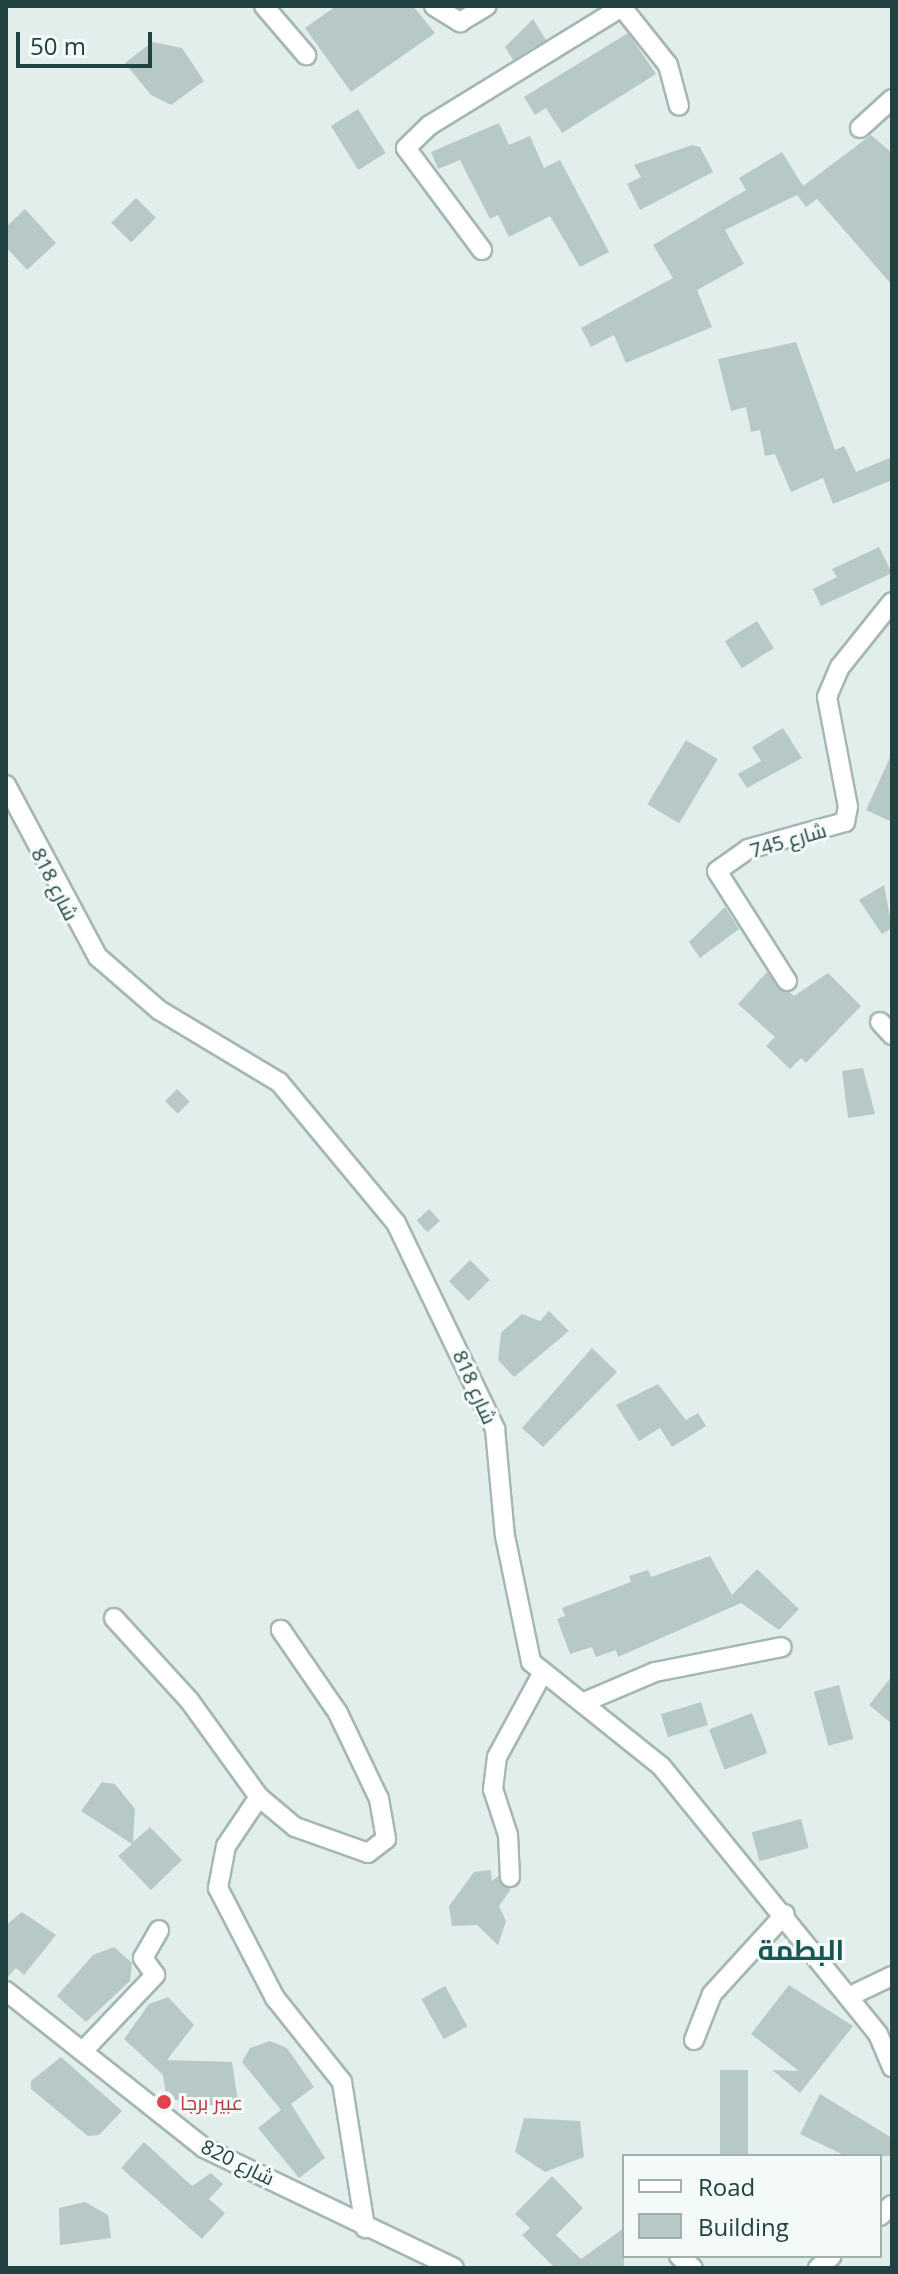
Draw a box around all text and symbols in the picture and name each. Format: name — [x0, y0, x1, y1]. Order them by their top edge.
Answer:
scale bar — [20, 16, 156, 66]
text: 50 m — [30, 29, 86, 62]
street label: شارع 745 — [747, 818, 829, 862]
street label: شارع 818 — [27, 844, 83, 924]
street label: شارع 818 — [448, 1346, 502, 1428]
district label: البطمة — [758, 1932, 844, 1966]
place label: عبير برجا — [180, 2090, 243, 2114]
marker: عبير برجا — [155, 2093, 173, 2111]
street label: شارع 820 — [198, 2134, 278, 2190]
legend — [622, 2154, 882, 2258]
text: Road — [698, 2170, 755, 2203]
text: Building — [698, 2210, 789, 2243]

